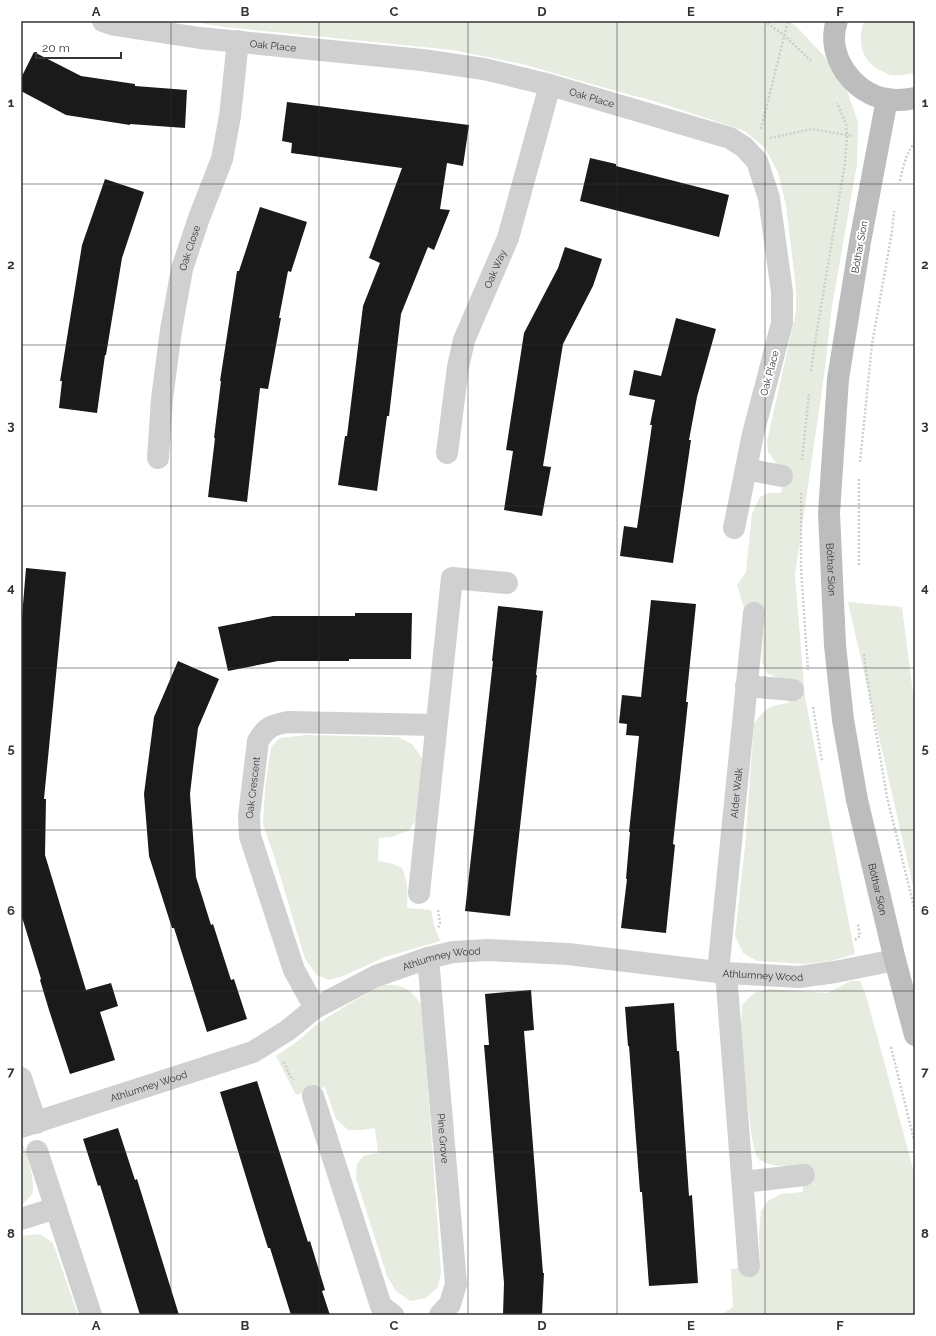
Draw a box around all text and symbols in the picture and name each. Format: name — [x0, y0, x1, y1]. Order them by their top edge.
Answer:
text: A — [92, 4, 101, 19]
text: B — [241, 4, 250, 19]
text: C — [390, 4, 399, 19]
text: D — [537, 4, 547, 19]
text: E — [687, 4, 695, 19]
text: F — [836, 4, 844, 19]
scale bar — [36, 34, 121, 60]
street label: Oak Place — [249, 38, 297, 54]
text: 20 m — [42, 41, 70, 55]
street label: Oak Place — [568, 86, 616, 110]
text: 1 — [8, 95, 15, 110]
text: 1 — [922, 95, 929, 110]
street label: Bóthar Sion — [849, 220, 870, 274]
street label: Oak Close — [177, 224, 202, 272]
street label: Oak Way — [482, 247, 509, 290]
text: 2 — [7, 257, 15, 272]
text: 2 — [921, 257, 929, 272]
street label: Oak Place — [758, 349, 781, 397]
text: 3 — [7, 418, 15, 433]
text: 3 — [921, 418, 929, 433]
street label: Bóthar Sion — [824, 543, 838, 596]
text: 4 — [7, 580, 15, 595]
text: 4 — [921, 580, 929, 595]
text: 5 — [7, 741, 15, 756]
text: 5 — [921, 741, 929, 756]
street label: Oak Crescent — [244, 756, 262, 819]
street label: Alder Walk — [728, 767, 745, 819]
street label: Bóthar Sion — [866, 862, 889, 917]
text: 6 — [7, 903, 15, 918]
text: 6 — [921, 903, 929, 918]
street label: Athlumney Wood — [401, 945, 481, 973]
street label: Athlumney Wood — [723, 968, 804, 983]
text: 7 — [7, 1064, 15, 1079]
text: 7 — [921, 1064, 929, 1079]
street label: Athlumney Wood — [109, 1069, 189, 1104]
street label: Pine Grove — [435, 1113, 451, 1164]
text: 8 — [7, 1226, 15, 1241]
text: 8 — [921, 1226, 929, 1241]
text: A — [92, 1318, 101, 1333]
text: B — [241, 1318, 250, 1333]
text: C — [390, 1318, 399, 1333]
text: D — [537, 1318, 547, 1333]
text: E — [687, 1318, 695, 1333]
text: F — [836, 1318, 844, 1333]

